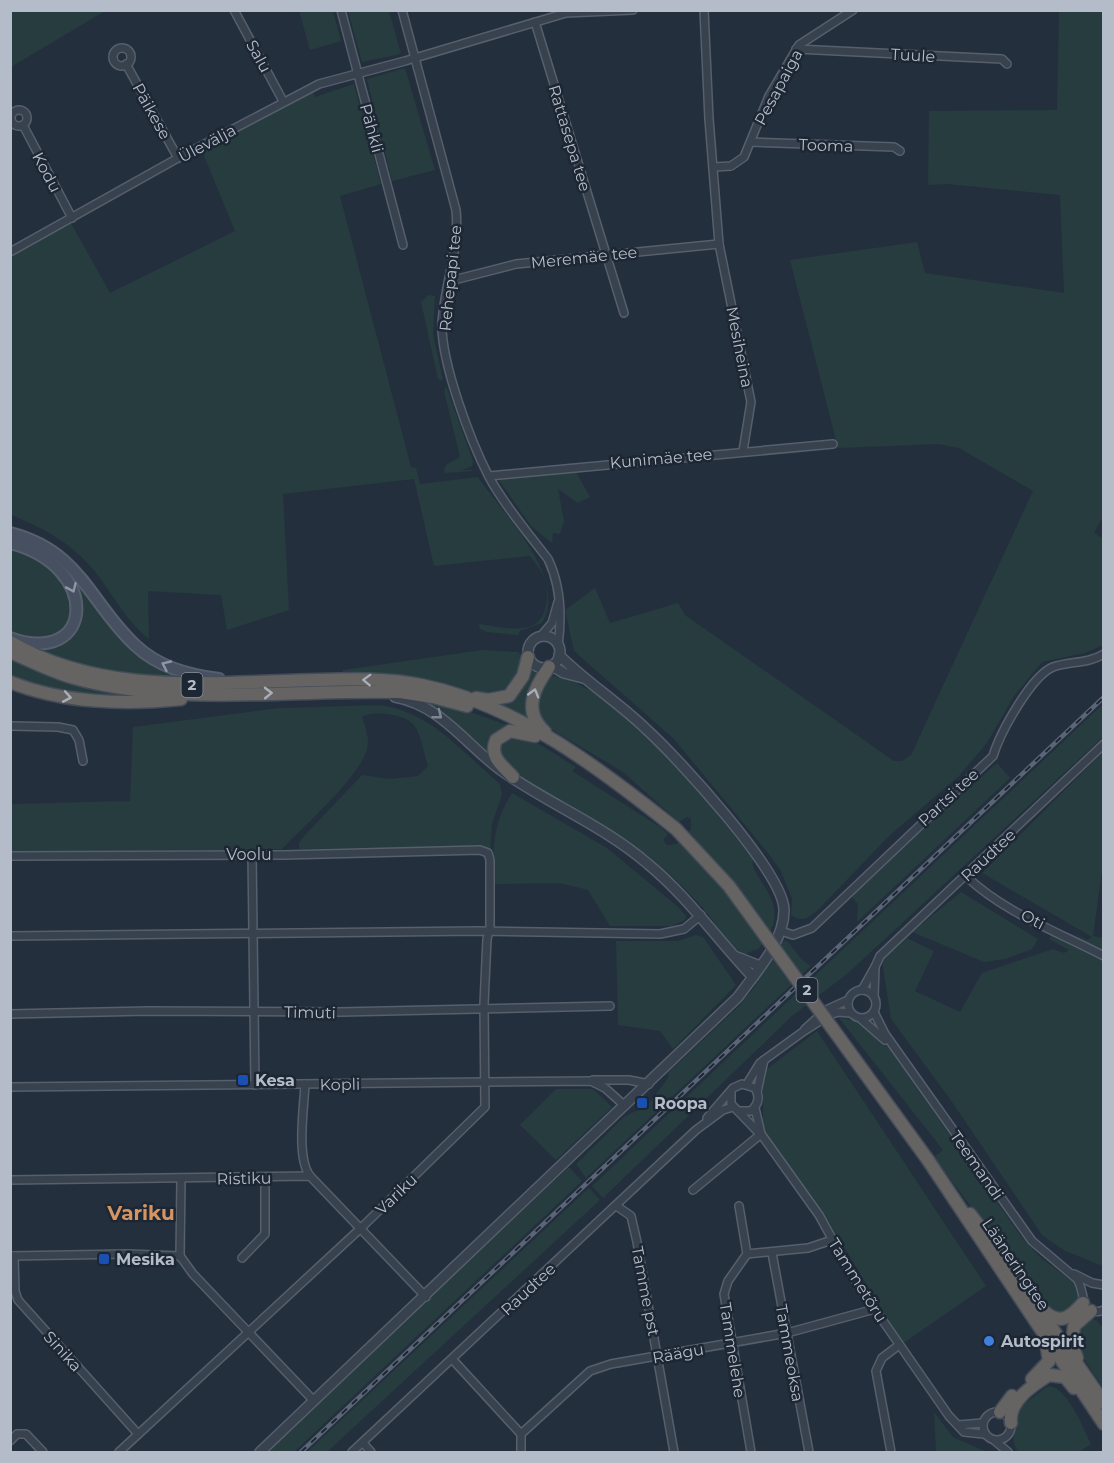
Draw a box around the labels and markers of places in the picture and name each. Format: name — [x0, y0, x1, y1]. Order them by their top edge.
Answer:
place label: Kesa — [255, 1071, 295, 1090]
marker: Kesa — [236, 1073, 250, 1087]
place label: Roopa — [654, 1094, 708, 1113]
marker: Roopa — [635, 1096, 649, 1110]
place label: Mesika — [116, 1250, 175, 1269]
marker: Mesika — [97, 1252, 111, 1266]
place label: Autospirit — [1000, 1332, 1084, 1351]
marker: Autospirit — [982, 1334, 996, 1348]

